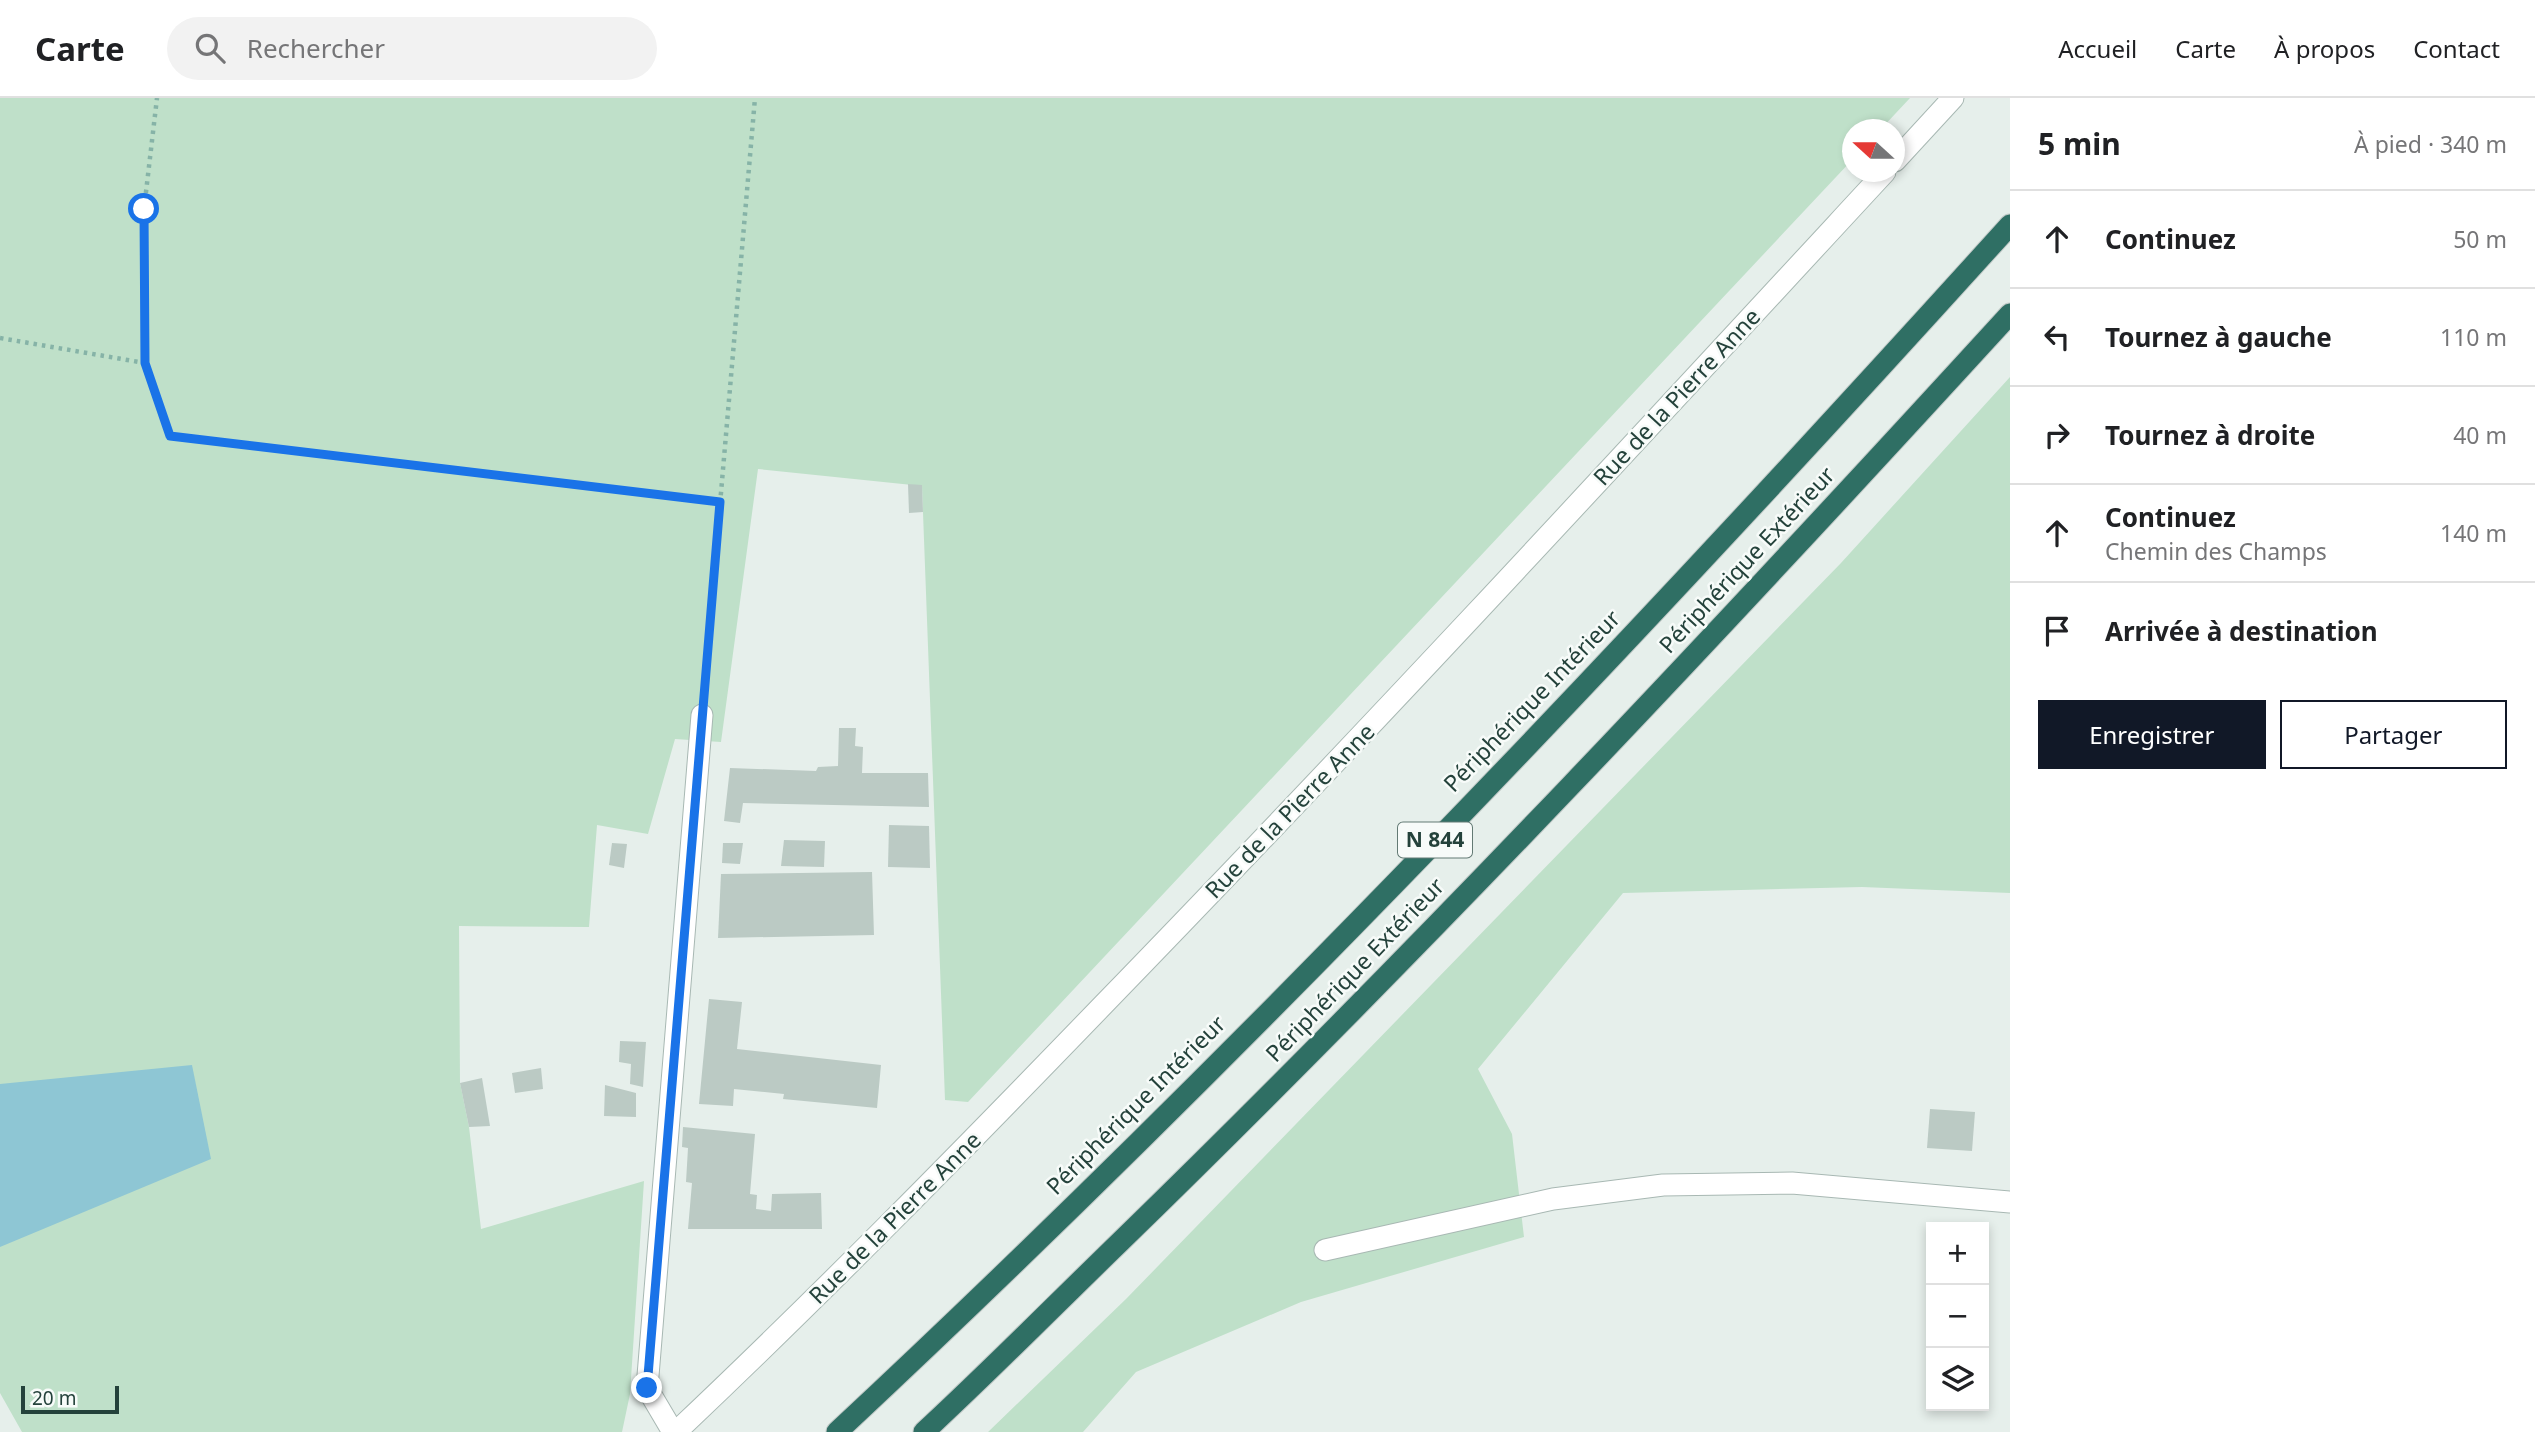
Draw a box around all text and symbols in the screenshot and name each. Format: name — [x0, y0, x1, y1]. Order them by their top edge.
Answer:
search box — [167, 17, 657, 80]
text: Carte — [35, 26, 125, 71]
icon: search — [191, 29, 229, 67]
text: Rechercher — [247, 30, 385, 66]
text: Accueil — [2058, 32, 2137, 65]
text: Carte — [2175, 32, 2236, 65]
text: À propos — [2274, 32, 2375, 65]
text: Contact — [2413, 32, 2500, 65]
north arrow — [1842, 119, 1905, 182]
text: 5 min — [2038, 123, 2121, 164]
text: À pied · 340 m — [2354, 128, 2507, 160]
route start — [128, 193, 159, 224]
icon: ahead — [2038, 220, 2076, 258]
text: Continuez — [2105, 221, 2236, 257]
text: 50 m — [2453, 223, 2507, 255]
street label: Rue de la Pierre Anne — [1586, 301, 1767, 492]
icon: left — [2038, 318, 2076, 356]
text: Tournez à gauche — [2105, 319, 2332, 355]
text: 110 m — [2440, 321, 2507, 353]
icon: right — [2038, 416, 2076, 454]
text: Tournez à droite — [2105, 417, 2315, 453]
text: 40 m — [2453, 419, 2507, 451]
street label: Périphérique Extérieur — [1651, 459, 1842, 660]
text: Continuez — [2105, 499, 2236, 535]
icon: ahead — [2038, 514, 2076, 552]
text: 140 m — [2440, 517, 2507, 549]
text: Chemin des Champs — [2105, 535, 2327, 567]
street label: Périphérique Intérieur — [1436, 602, 1627, 798]
icon: arrive — [2038, 612, 2076, 650]
text: Arrivée à destination — [2105, 613, 2378, 649]
button: Enregistrer — [2038, 700, 2266, 769]
button: Partager — [2280, 700, 2507, 769]
street label: Rue de la Pierre Anne — [1197, 716, 1381, 905]
road number: N 844 — [1398, 822, 1472, 858]
street label: Périphérique Extérieur — [1258, 870, 1451, 1068]
street label: Périphérique Intérieur — [1038, 1007, 1232, 1201]
street label: Rue de la Pierre Anne — [801, 1124, 988, 1311]
map controls — [1926, 1222, 1989, 1411]
button: + — [1926, 1222, 1989, 1285]
button: − — [1926, 1285, 1989, 1348]
button: layers — [1926, 1348, 1989, 1411]
route end — [631, 1372, 662, 1403]
scale bar — [21, 1383, 119, 1415]
text: 20 m — [32, 1385, 76, 1411]

